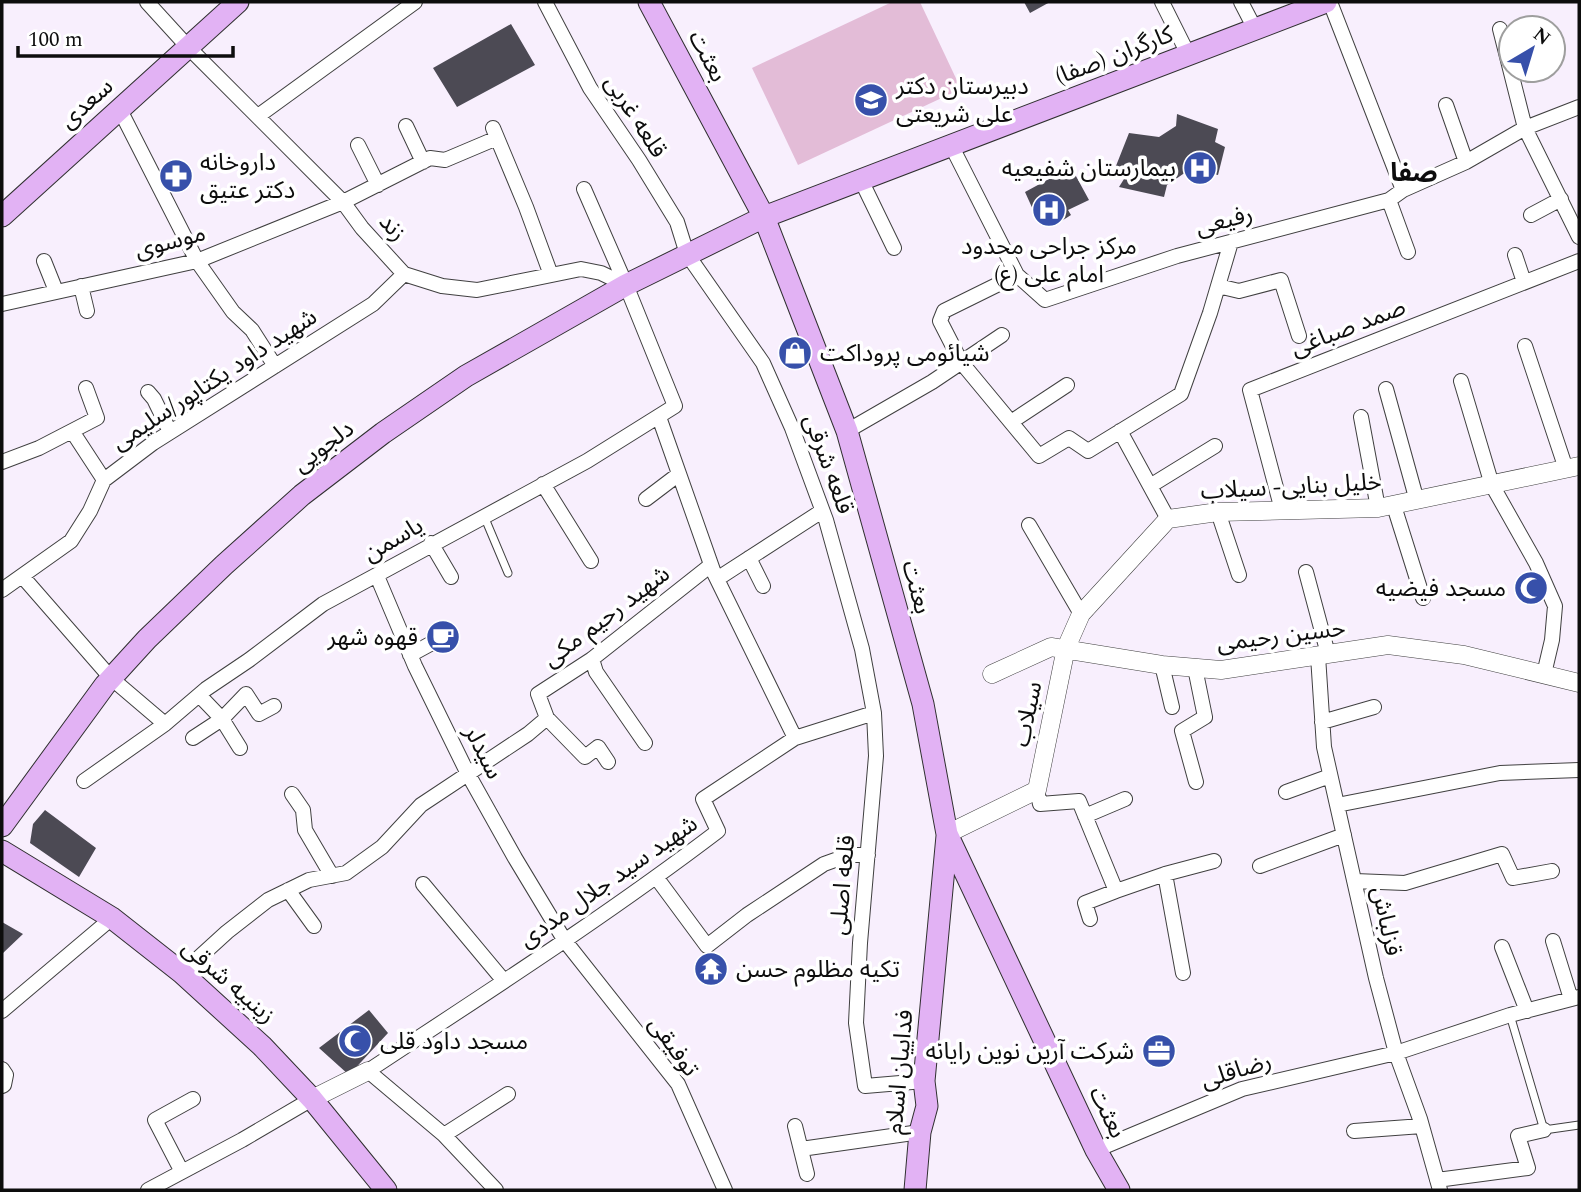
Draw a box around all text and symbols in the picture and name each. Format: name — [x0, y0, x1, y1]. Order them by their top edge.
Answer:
scale bar — [18, 14, 233, 58]
north arrow — [1497, 14, 1567, 84]
street label: کارگران (صفا) — [1050, 16, 1180, 95]
text: N — [1527, 21, 1557, 53]
text: 100 m — [28, 24, 83, 56]
street label: بعثت — [679, 24, 736, 89]
street label: قلعه غربی — [595, 68, 676, 165]
place label: دبیرستان دکتر علی شریعتی — [895, 69, 1029, 133]
street label: سعدی — [51, 70, 122, 138]
school or university icon: دبیرستان دکتر علی شریعتی — [852, 81, 890, 119]
place label: داروخانه دکتر عتیق — [200, 145, 295, 209]
hospital icon: بیمارستان شفیعیه — [1181, 149, 1219, 187]
place label: بیمارستان شفیعیه — [1002, 151, 1176, 187]
district label: صفا — [1390, 153, 1438, 193]
pharmacy icon: داروخانه دکتر عتیق — [157, 157, 195, 195]
hospital icon: مرکز جراحی محدود امام علی (ع) — [1030, 191, 1068, 229]
street label: رفیعی — [1192, 196, 1257, 246]
street label: زند — [370, 205, 415, 250]
street label: موسوی — [131, 215, 210, 269]
place label: مرکز جراحی محدود امام علی (ع) — [961, 229, 1137, 293]
street label: صمد صباغی — [1285, 289, 1411, 366]
street label: شهید داود یکتاپور/سلیمی — [104, 300, 325, 460]
shop icon: شیائومی پروداکت — [776, 334, 814, 372]
place label: شیائومی پروداکت — [820, 336, 990, 372]
street label: قلعه شرقی — [793, 409, 863, 519]
street label: دلجویی — [285, 412, 362, 482]
street label: خلیل بنایی- سیلاب — [1200, 464, 1383, 510]
street label: یاسمن — [357, 508, 430, 572]
street label: بعثت — [892, 556, 940, 618]
street label: شهید رحیم مکی — [535, 557, 678, 677]
mosque icon: مسجد فیضیه — [1512, 569, 1550, 607]
place label: مسجد فیضیه — [1376, 571, 1506, 607]
street label: حسین رحیمی — [1215, 610, 1348, 662]
cafe icon: قهوه شهر — [424, 618, 462, 656]
place label: قهوه شهر — [327, 620, 418, 656]
street label: سیلاب — [1004, 678, 1052, 750]
street label: سیدلر — [454, 718, 512, 786]
street label: شهید سید جلال مددی — [512, 806, 706, 957]
street label: قلعه اصلی — [821, 834, 865, 937]
street label: قزلباش — [1361, 883, 1411, 959]
street label: زینبیه شرقی — [173, 931, 283, 1033]
temple icon: تکیه مظلوم حسن — [692, 950, 730, 988]
place label: تکیه مظلوم حسن — [736, 952, 900, 988]
street label: فداییان اسلام — [877, 1008, 923, 1136]
street label: توفیقی — [639, 1009, 708, 1085]
mosque icon: مسجد داود قلی — [336, 1022, 374, 1060]
place label: مسجد داود قلی — [380, 1024, 528, 1060]
office icon: شرکت آرین نوین رایانه — [1140, 1032, 1178, 1070]
place label: شرکت آرین نوین رایانه — [925, 1034, 1134, 1070]
street label: رضاقلی — [1196, 1043, 1276, 1099]
street label: بعثت — [1079, 1080, 1135, 1145]

